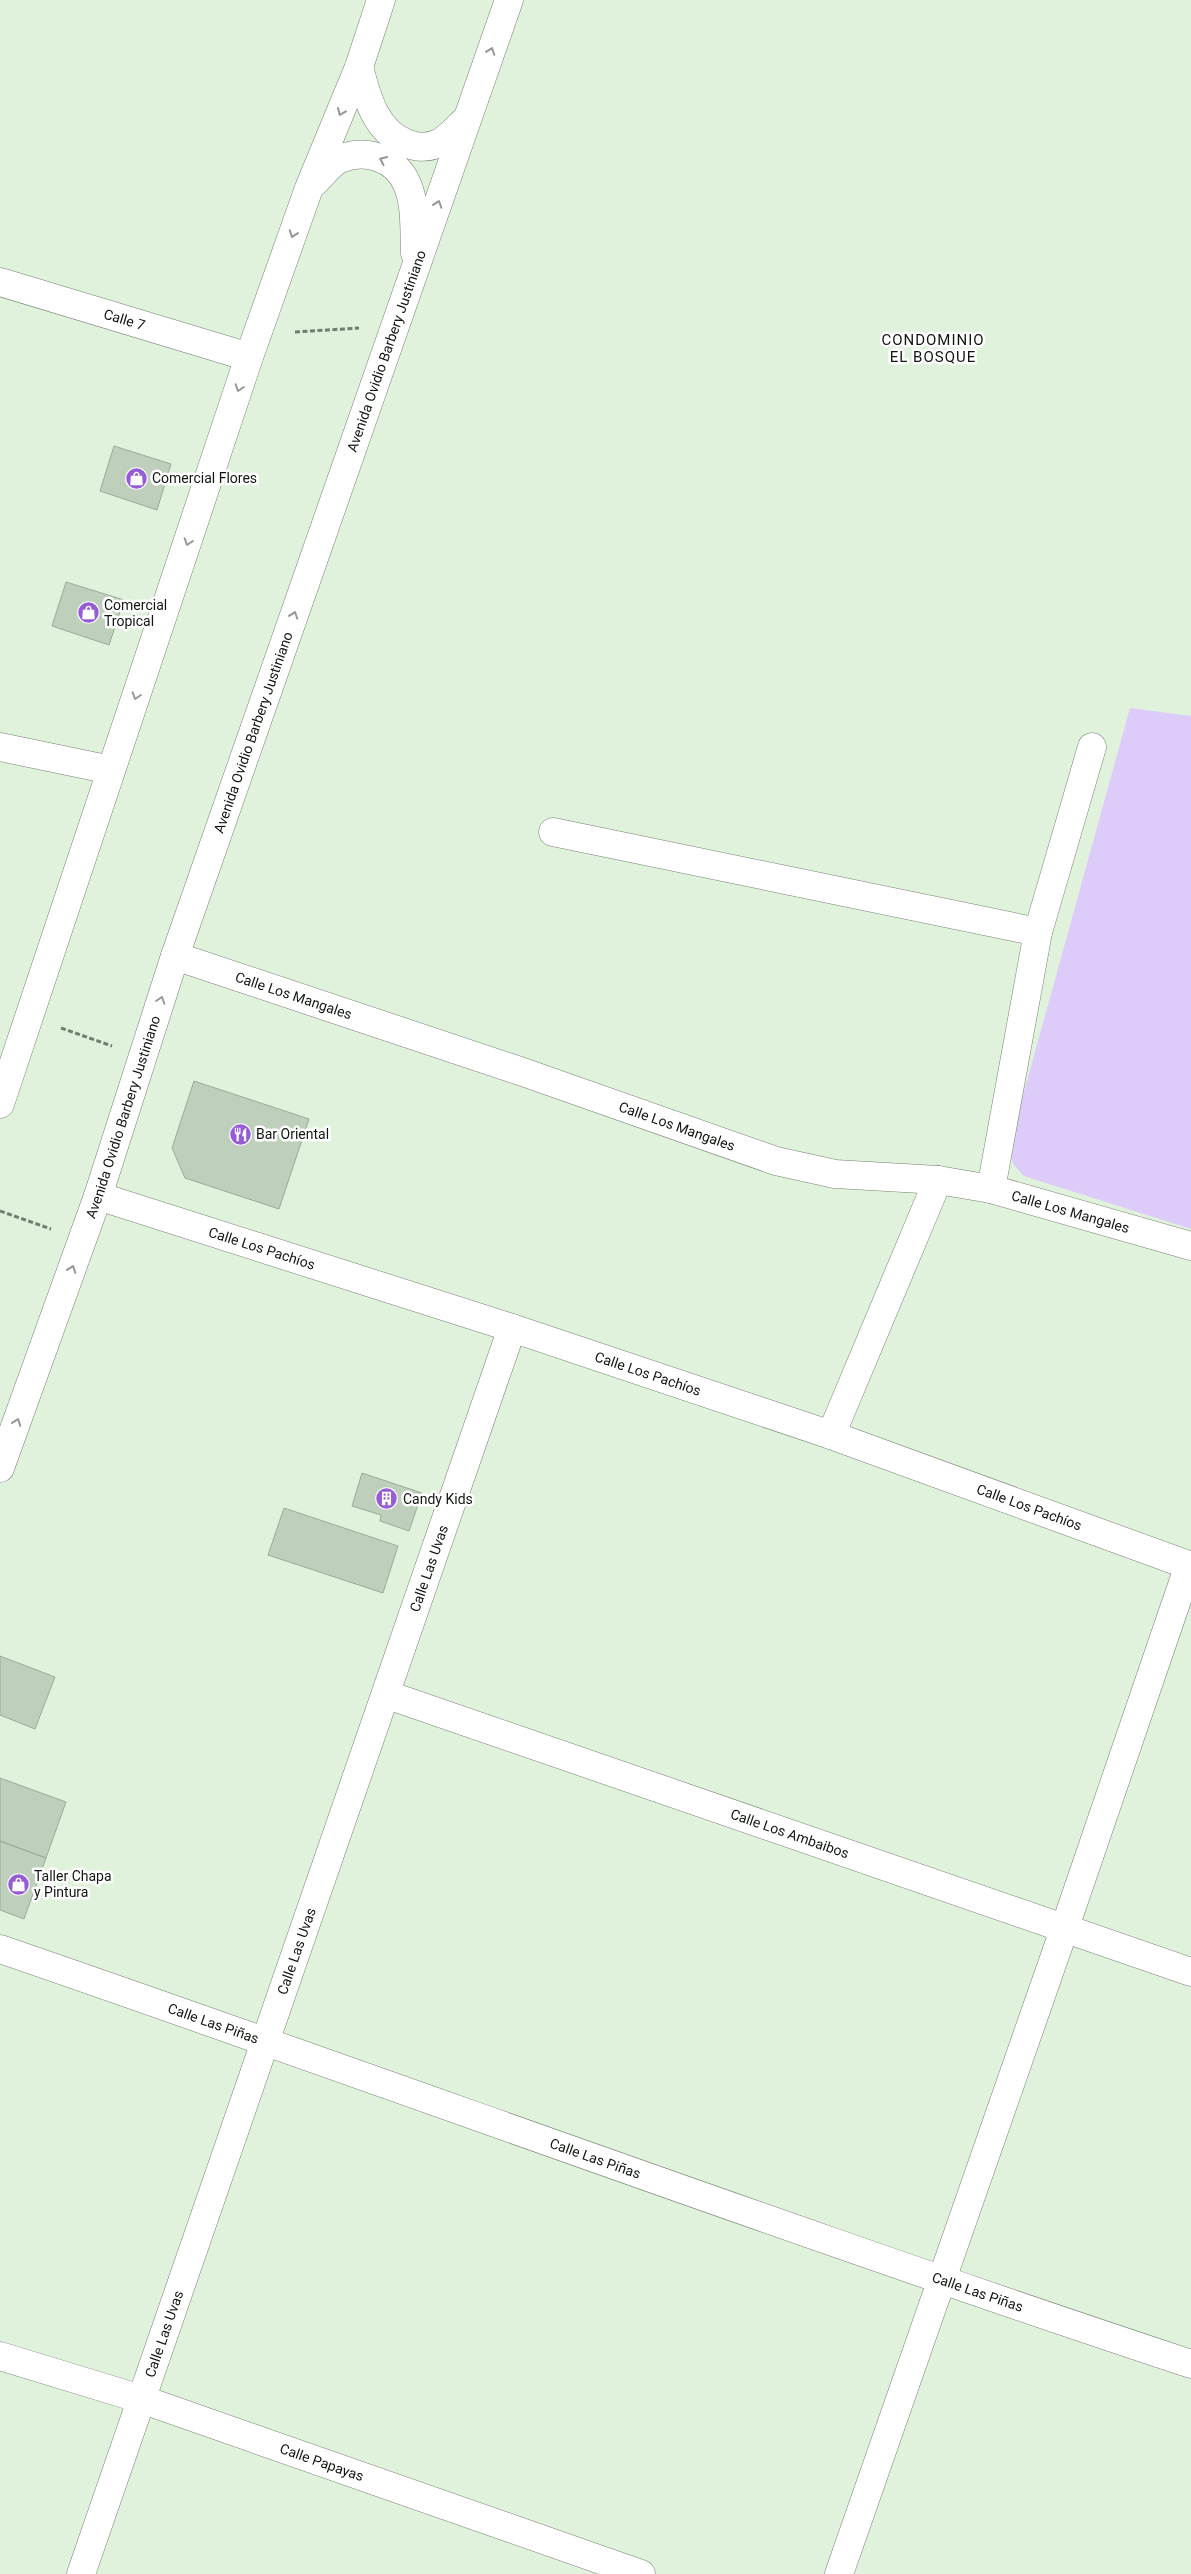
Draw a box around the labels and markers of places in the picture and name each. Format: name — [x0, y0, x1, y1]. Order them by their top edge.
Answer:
shop icon: Comercial Flores — [124, 466, 148, 490]
place label: Comercial Flores — [152, 470, 257, 486]
place label: Comercial Tropical — [104, 597, 167, 629]
shop icon: Comercial Tropical — [76, 601, 100, 625]
restaurant icon: Bar Oriental — [228, 1122, 252, 1146]
place label: Bar Oriental — [256, 1126, 329, 1142]
building icon: Candy Kids — [375, 1487, 399, 1511]
place label: Candy Kids — [403, 1491, 473, 1507]
place label: Taller Chapa y Pintura — [34, 1868, 112, 1900]
shop icon: Taller Chapa y Pintura — [6, 1872, 30, 1896]

